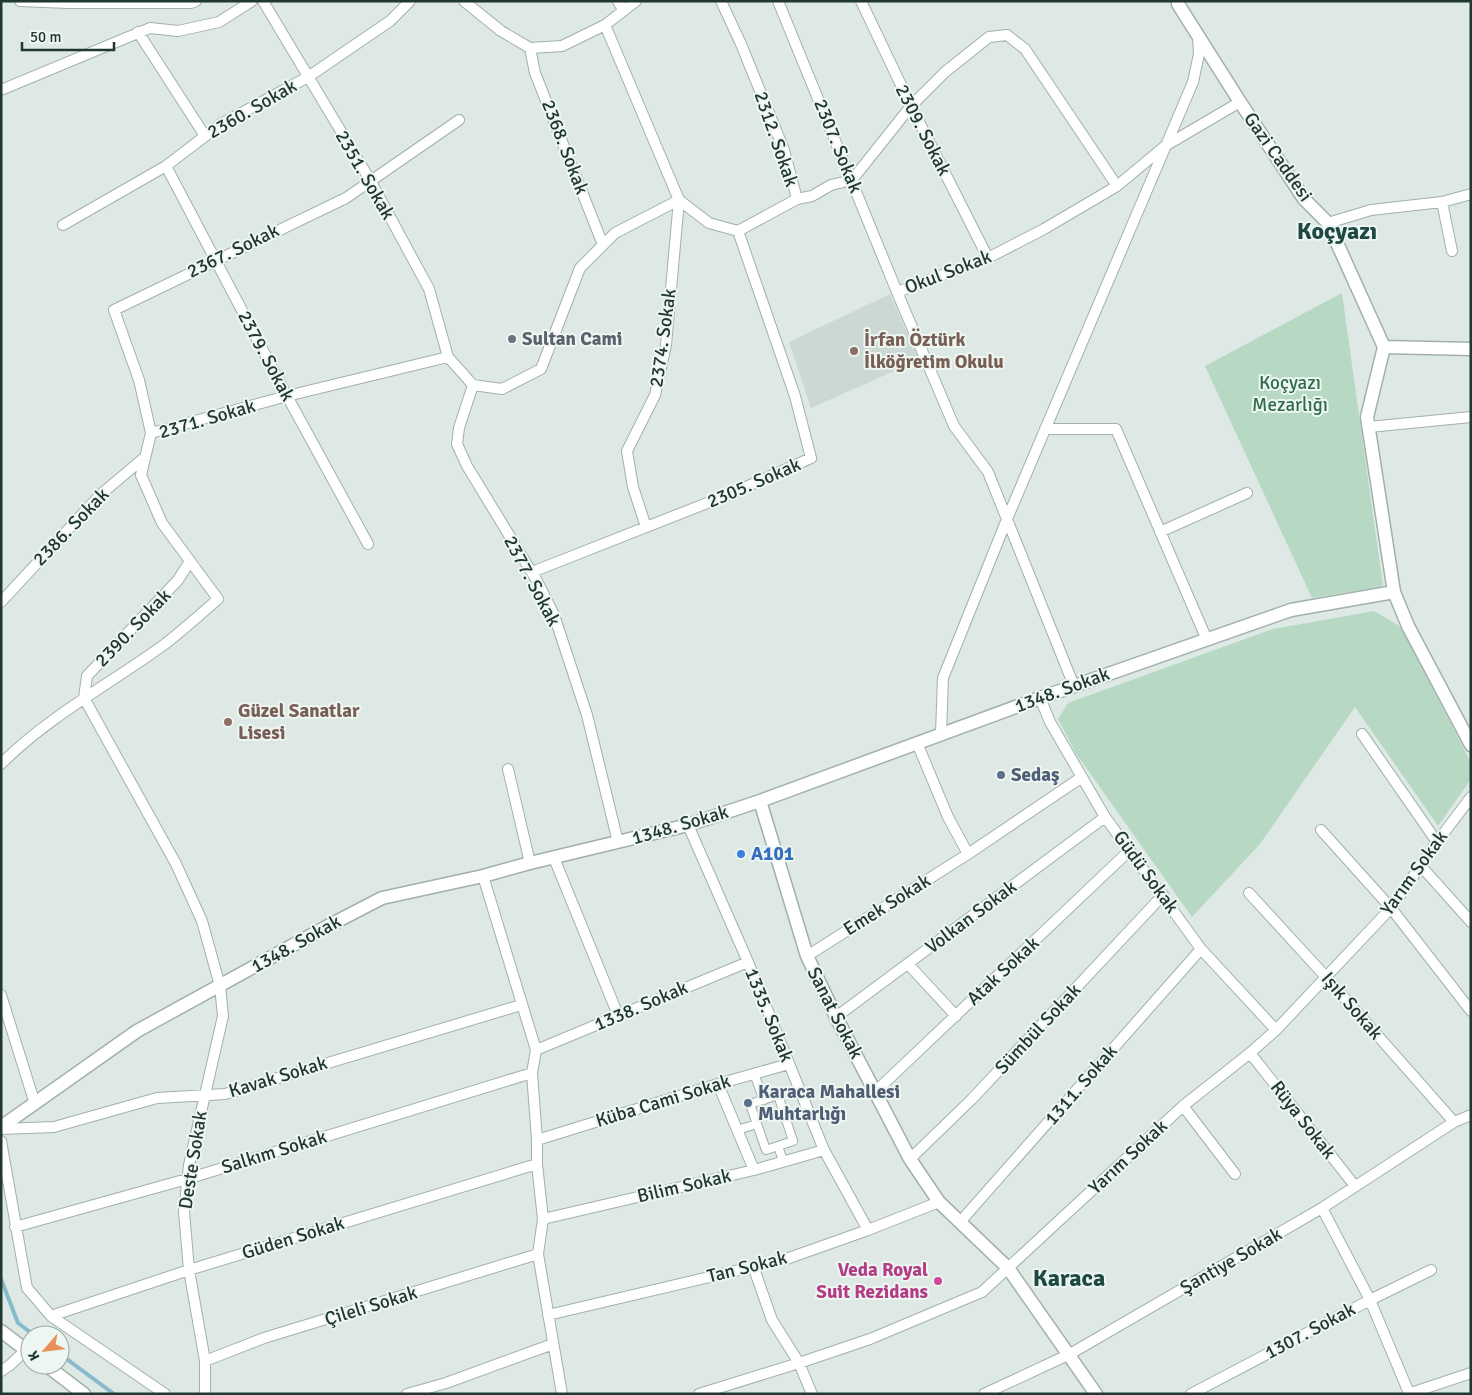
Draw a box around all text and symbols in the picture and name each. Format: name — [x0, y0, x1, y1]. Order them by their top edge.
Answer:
scale bar — [22, 20, 115, 52]
text: 50 m — [30, 28, 61, 46]
street label: 2360. Sokak — [203, 74, 301, 144]
street label: 2309. Sokak — [890, 80, 956, 180]
street label: 2312. Sokak — [748, 88, 804, 190]
street label: 2307. Sokak — [808, 95, 868, 197]
street label: 2368. Sokak — [536, 96, 594, 198]
street label: Gazi Caddesi — [1238, 108, 1318, 206]
street label: 2351. Sokak — [330, 126, 400, 224]
district label: Koçyazı — [1297, 216, 1377, 246]
street label: 2367. Sokak — [183, 218, 283, 284]
street label: Okul Sokak — [901, 244, 995, 300]
street label: 2374. Sokak — [644, 287, 682, 389]
street label: 2379. Sokak — [232, 307, 300, 406]
place label: Sultan Cami — [522, 327, 622, 351]
place label: İrfan Öztürk İlköğretim Okulu — [864, 328, 1004, 374]
marker: Sultan Cami — [506, 333, 518, 345]
marker: İrfan Öztürk İlköğretim Okulu — [848, 345, 860, 357]
park label: Koçyazı Mezarlığı — [1252, 371, 1328, 417]
street label: 2371. Sokak — [156, 394, 259, 444]
street label: 2305. Sokak — [704, 452, 805, 513]
street label: 2386. Sokak — [28, 483, 114, 571]
street label: 2377. Sokak — [498, 532, 566, 631]
street label: 2390. Sokak — [90, 584, 176, 672]
street label: 1348. Sokak — [1011, 662, 1113, 718]
place label: Güzel Sanatlar Lisesi — [238, 699, 360, 745]
marker: Güzel Sanatlar Lisesi — [222, 716, 234, 728]
place label: Sedaş — [1011, 763, 1059, 787]
marker: Sedaş — [995, 769, 1007, 781]
street label: 1348. Sokak — [629, 800, 732, 850]
street label: Yarım Sokak — [1375, 825, 1453, 920]
street label: Güdü Sokak — [1108, 826, 1184, 918]
place label: A101 — [751, 842, 794, 866]
marker: A101 — [735, 848, 747, 860]
street label: Emek Sokak — [839, 869, 935, 941]
street label: Volkan Sokak — [921, 875, 1022, 959]
street label: 1348. Sokak — [247, 909, 346, 979]
street label: Atak Sokak — [962, 931, 1045, 1011]
street label: Sanat Sokak — [802, 963, 869, 1063]
street label: 1335. Sokak — [739, 964, 799, 1066]
street label: Işık Sokak — [1316, 967, 1388, 1045]
street label: 1338. Sokak — [591, 975, 692, 1036]
street label: Sümbül Sokak — [990, 978, 1086, 1079]
street label: 1311. Sokak — [1039, 1039, 1123, 1130]
street label: Kavak Sokak — [226, 1051, 331, 1103]
street label: Küba Cami Sokak — [593, 1069, 734, 1133]
street label: Rüya Sokak — [1265, 1076, 1341, 1164]
place label: Karaca Mahallesi Muhtarlığı — [758, 1080, 900, 1126]
marker: Karaca Mahallesi Muhtarlığı — [742, 1097, 754, 1109]
street label: Deste Sokak — [173, 1109, 213, 1211]
street label: Yarım Sokak — [1084, 1114, 1173, 1200]
street label: Salkım Sokak — [218, 1124, 330, 1179]
street label: Bilim Sokak — [635, 1163, 734, 1208]
street label: Güden Sokak — [239, 1211, 348, 1265]
street label: Şantiye Sokak — [1176, 1222, 1287, 1300]
street label: Tan Sokak — [705, 1245, 790, 1288]
place label: Veda Royal Suit Rezidans — [816, 1258, 928, 1304]
district label: Karaca — [1033, 1263, 1105, 1293]
marker: Veda Royal Suit Rezidans — [932, 1275, 944, 1287]
street label: Çileli Sokak — [322, 1280, 421, 1331]
street label: 1307. Sokak — [1261, 1297, 1360, 1365]
north arrow — [20, 1325, 70, 1375]
text: K — [24, 1348, 44, 1364]

